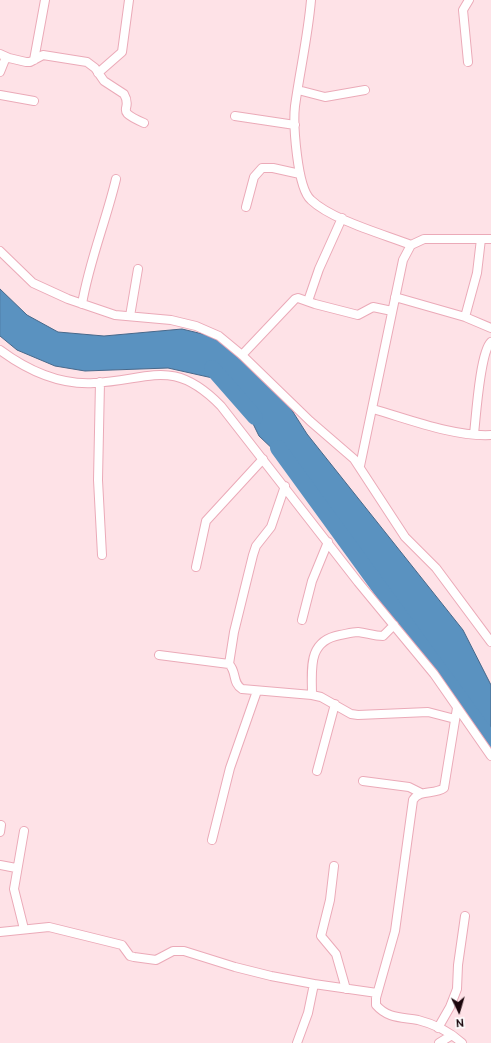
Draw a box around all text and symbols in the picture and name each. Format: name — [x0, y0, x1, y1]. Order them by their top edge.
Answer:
north arrow — [439, 991, 479, 1031]
text: N — [455, 1017, 465, 1029]

